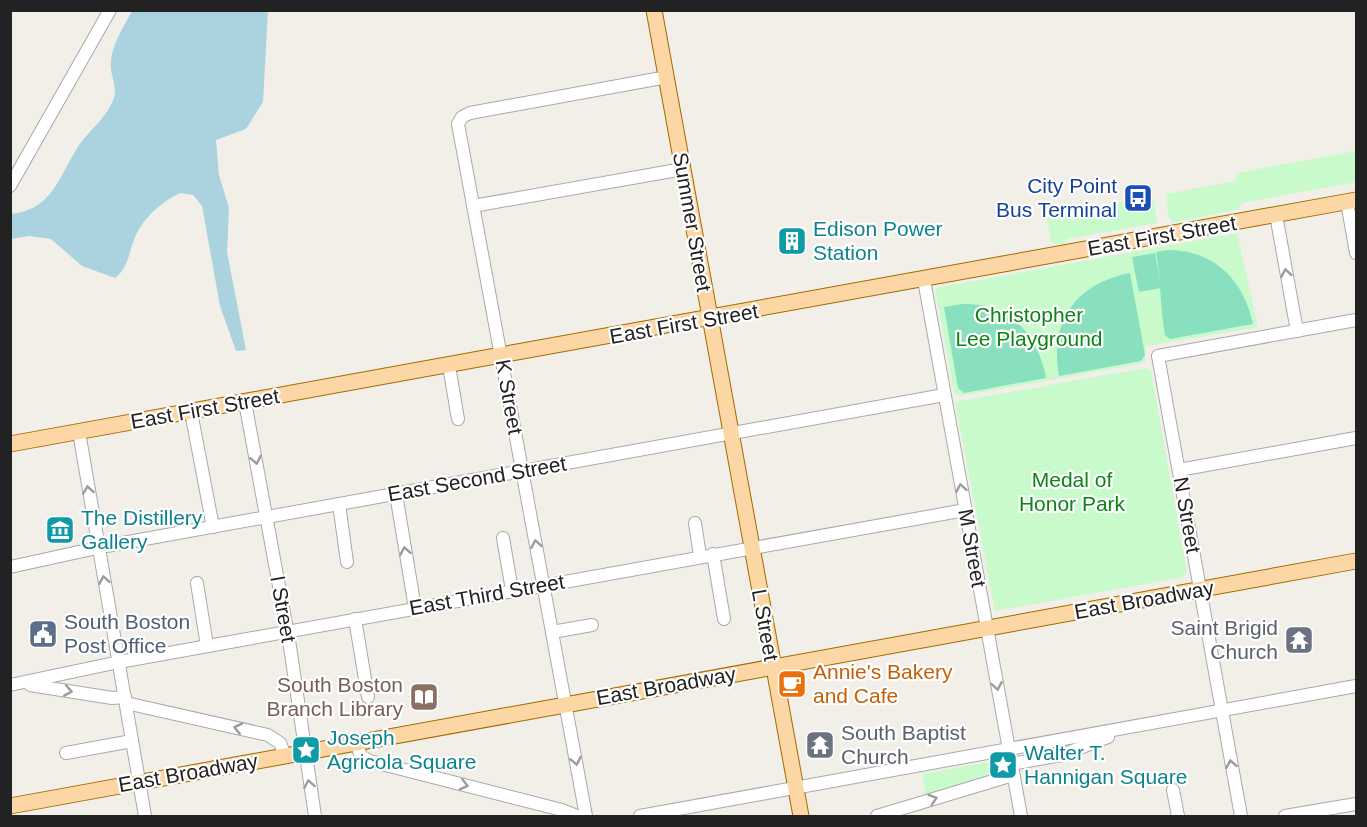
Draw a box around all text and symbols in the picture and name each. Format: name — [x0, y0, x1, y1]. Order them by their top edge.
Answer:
street label: Summer Street — [669, 150, 716, 294]
place label: City Point Bus Terminal — [996, 174, 1117, 221]
bus stop icon: City Point Bus Terminal — [1122, 182, 1154, 214]
street label: East First Street — [1086, 211, 1238, 260]
place label: Edison Power Station — [813, 217, 943, 264]
building icon: Edison Power Station — [776, 225, 808, 257]
one-way arrow — [1281, 269, 1293, 278]
street label: East First Street — [608, 299, 760, 348]
park label: Christopher Lee Playground — [955, 303, 1103, 350]
street label: K Street — [492, 358, 527, 436]
street label: East First Street — [129, 384, 281, 433]
street label: East Second Street — [386, 451, 568, 506]
one-way arrow — [249, 454, 262, 464]
park label: Medal of Honor Park — [1019, 468, 1126, 515]
street label: N Street — [1169, 475, 1206, 555]
one-way arrow — [955, 484, 968, 494]
one-way arrow — [83, 485, 95, 495]
place label: The Distillery Gallery — [81, 506, 203, 553]
street label: M Street — [954, 507, 991, 589]
museum icon: The Distillery Gallery — [44, 514, 76, 546]
one-way arrow — [530, 539, 543, 549]
one-way arrow — [400, 546, 412, 556]
street label: East Third Street — [408, 570, 566, 619]
street label: I Street — [266, 574, 301, 644]
one-way arrow — [98, 575, 111, 585]
street label: East Broadway — [1072, 576, 1216, 623]
street label: L Street — [748, 587, 783, 663]
place label: South Boston Post Office — [64, 610, 190, 657]
place label: Saint Brigid Church — [1171, 616, 1278, 663]
public building icon: South Boston Post Office — [27, 618, 59, 650]
temple icon: Saint Brigid Church — [1283, 624, 1315, 656]
place label: Annie's Bakery and Cafe — [813, 660, 953, 707]
street label: East Broadway — [594, 662, 738, 709]
cafe icon: Annie's Bakery and Cafe — [776, 668, 808, 700]
place label: South Boston Branch Library — [266, 673, 403, 720]
library icon: South Boston Branch Library — [408, 681, 440, 713]
one-way arrow — [990, 681, 1003, 691]
one-way arrow — [63, 684, 72, 696]
place label: South Baptist Church — [841, 721, 966, 768]
one-way arrow — [234, 723, 244, 736]
place label: Joseph Agricola Square — [327, 726, 476, 773]
temple icon: South Baptist Church — [804, 729, 836, 761]
place icon: Joseph Agricola Square — [290, 734, 322, 766]
place label: Walter T. Hannigan Square — [1024, 741, 1187, 788]
street label: East Broadway — [116, 749, 260, 796]
place icon: Walter T. Hannigan Square — [987, 749, 1019, 781]
one-way arrow — [569, 755, 582, 765]
one-way arrow — [1225, 759, 1238, 769]
one-way arrow — [459, 778, 469, 790]
one-way arrow — [303, 780, 316, 790]
one-way arrow — [927, 794, 938, 806]

